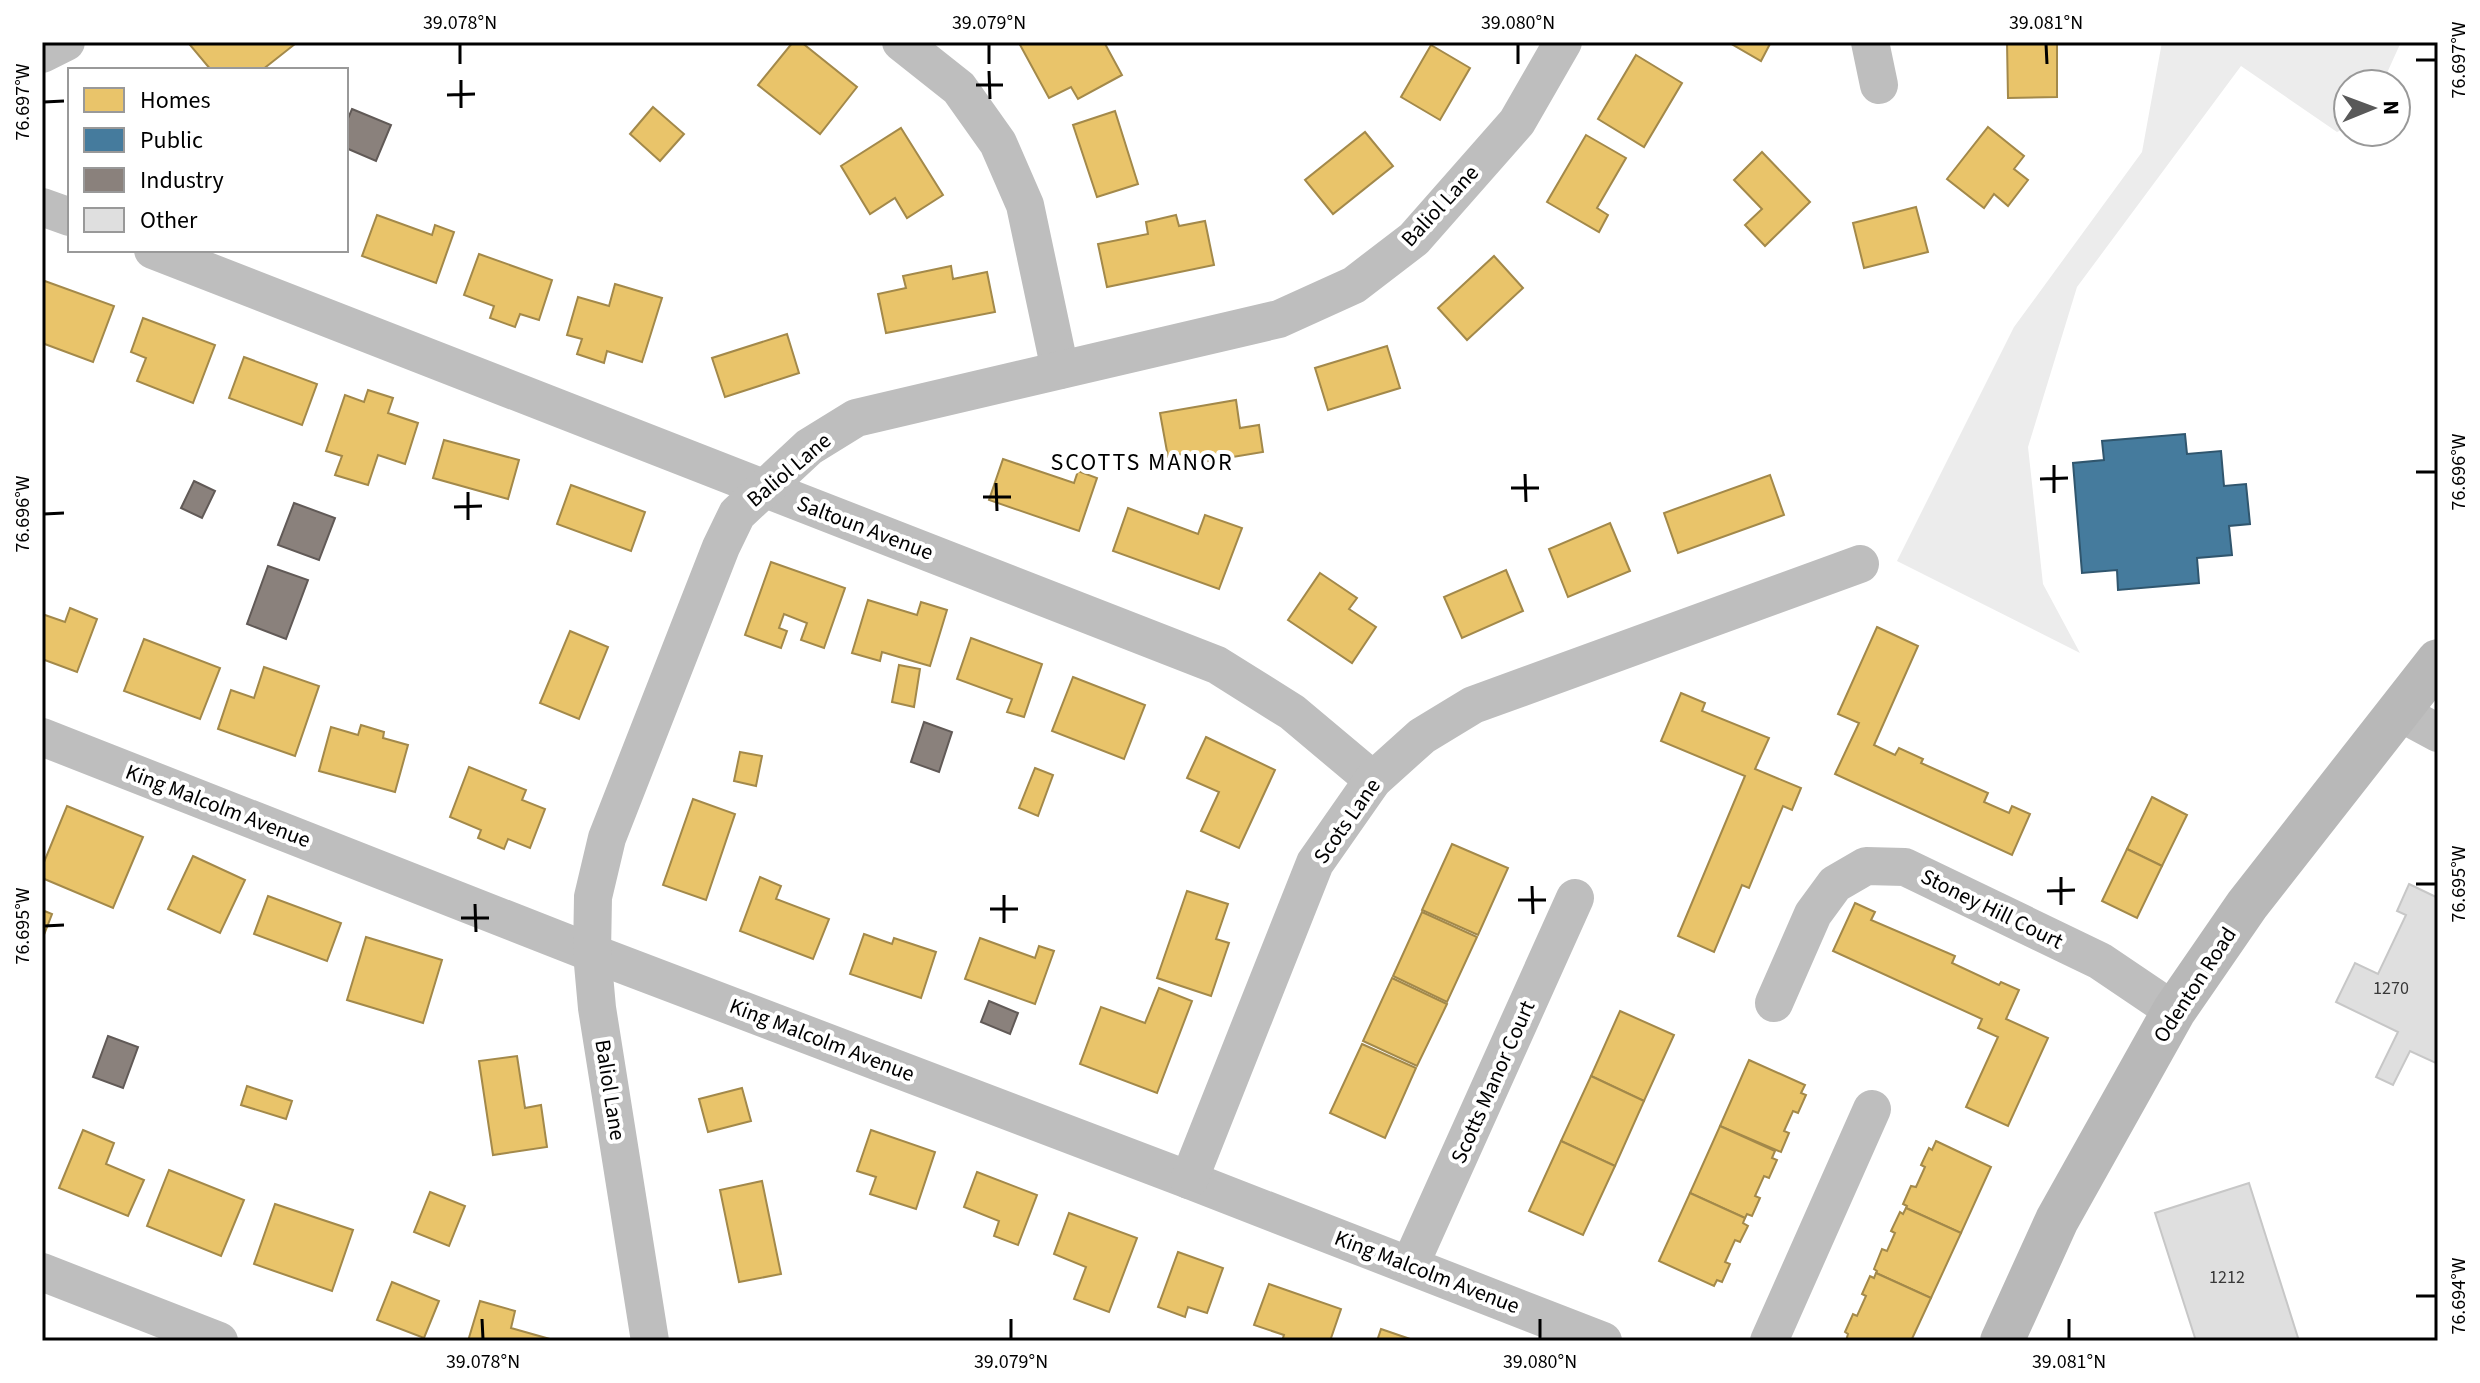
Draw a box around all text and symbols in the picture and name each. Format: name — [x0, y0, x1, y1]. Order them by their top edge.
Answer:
text: 39.078°N — [423, 9, 497, 37]
text: 39.079°N — [952, 9, 1026, 37]
text: 39.080°N — [1481, 9, 1555, 37]
text: 39.081°N — [2009, 9, 2083, 37]
text: 76.697°W — [2445, 21, 2473, 99]
text: 76.697°W — [9, 63, 37, 141]
legend — [68, 68, 348, 252]
north arrow — [2332, 68, 2412, 148]
text: Homes — [140, 83, 211, 118]
text: N — [2375, 100, 2407, 115]
text: Public — [140, 123, 203, 158]
street label: Baliol Lane — [1394, 158, 1486, 254]
text: Industry — [140, 163, 224, 198]
text: Other — [140, 203, 198, 238]
street label: Baliol Lane — [740, 425, 838, 515]
text: 76.696°W — [2445, 433, 2473, 511]
district label: SCOTTS MANOR — [1050, 445, 1234, 480]
text: 76.696°W — [9, 475, 37, 553]
street label: Saltoun Avenue — [792, 487, 938, 569]
street label: King Malcolm Avenue — [121, 756, 315, 856]
street label: Scots Lane — [1306, 771, 1388, 870]
text: 76.695°W — [2445, 845, 2473, 923]
street label: Stoney Hill Court — [1915, 861, 2069, 958]
text: 76.695°W — [9, 887, 37, 965]
street label: Odenton Road — [2146, 921, 2244, 1049]
house number: 1270 — [2373, 976, 2409, 1001]
street label: King Malcolm Avenue — [725, 990, 919, 1090]
street label: Scotts Manor Court — [1443, 995, 1543, 1169]
street label: Baliol Lane — [586, 1037, 634, 1143]
street label: King Malcolm Avenue — [1330, 1222, 1524, 1322]
text: 76.694°W — [2445, 1257, 2473, 1335]
house number: 1212 — [2209, 1265, 2245, 1290]
text: 39.078°N — [446, 1348, 520, 1376]
text: 39.079°N — [974, 1348, 1048, 1376]
text: 39.080°N — [1503, 1348, 1577, 1376]
text: 39.081°N — [2032, 1348, 2106, 1376]

